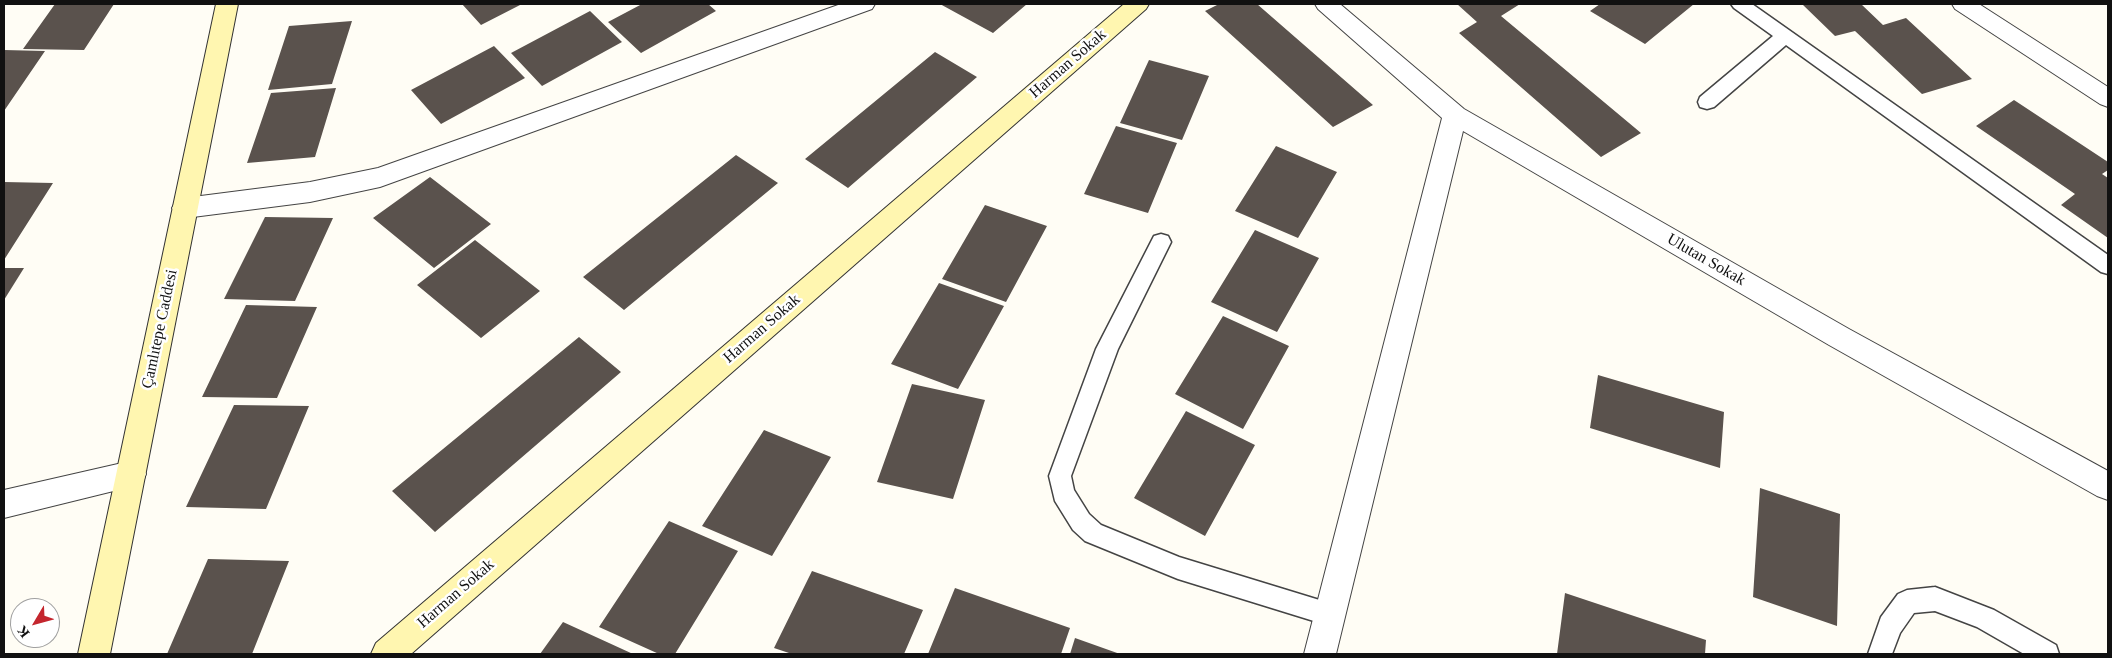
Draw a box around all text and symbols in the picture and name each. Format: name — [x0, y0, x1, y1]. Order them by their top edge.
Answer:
street label: Harman Sokak — [1026, 25, 1110, 103]
street label: Ulutan Sokak — [1663, 230, 1749, 290]
street label: Çamlıtepe Caddesi — [138, 268, 182, 390]
street label: Harman Sokak — [720, 290, 804, 368]
street label: Harman Sokak — [414, 555, 498, 633]
north arrow — [10, 598, 60, 648]
text: K — [14, 623, 33, 641]

